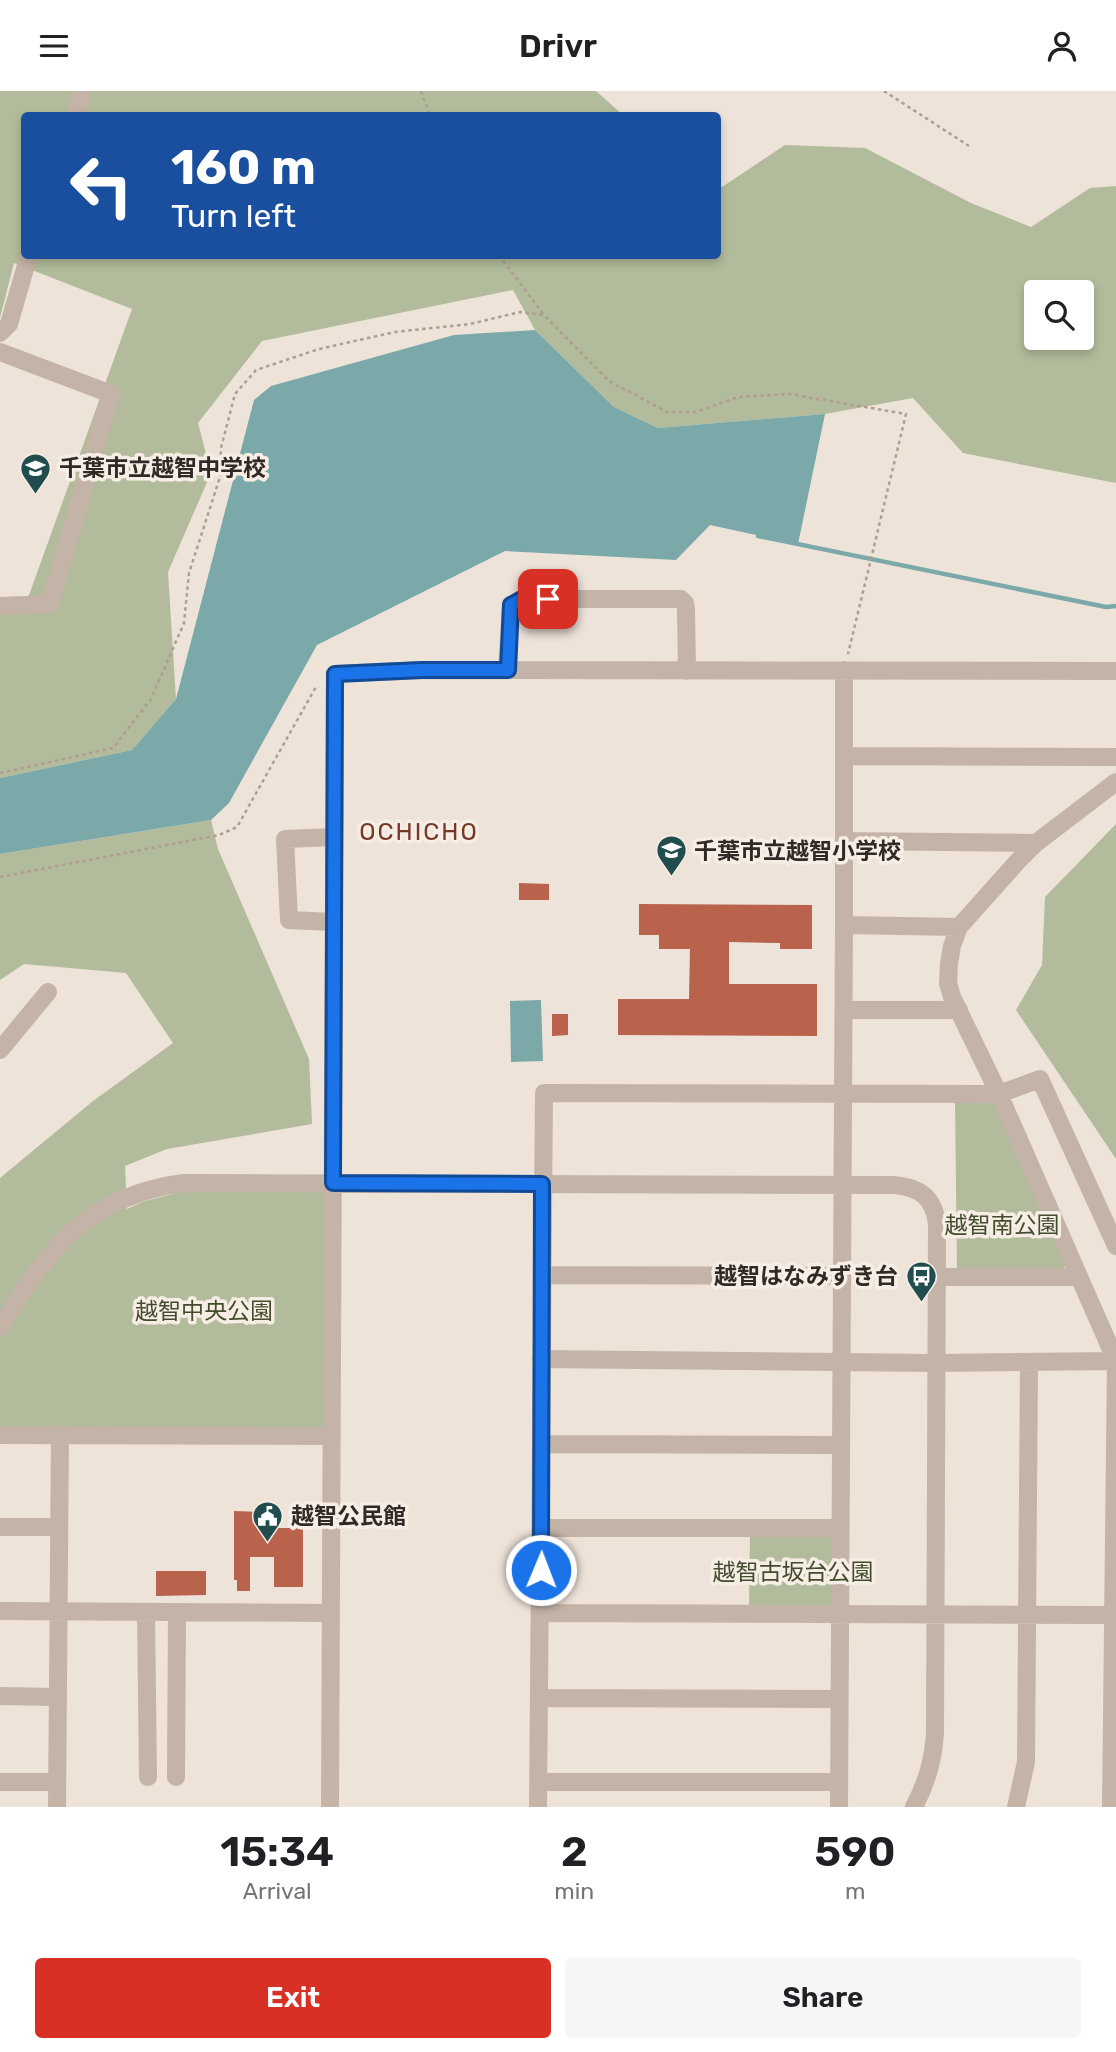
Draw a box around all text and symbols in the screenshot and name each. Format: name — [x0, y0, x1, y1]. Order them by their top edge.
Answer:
icon: menu — [35, 27, 73, 65]
text: Drivr — [519, 27, 597, 65]
icon: person — [1043, 27, 1081, 65]
text: 160 m — [171, 138, 316, 196]
icon: left — [56, 140, 147, 231]
text: Turn left — [171, 197, 296, 235]
map controls — [1024, 280, 1094, 350]
button: search — [1024, 280, 1094, 350]
school or university icon: 千葉市立越智中学校 — [19, 451, 53, 495]
place label: 千葉市立越智中学校 — [59, 454, 266, 482]
pin — [518, 569, 578, 629]
icon: arrive — [529, 580, 567, 618]
district label: OCHICHO — [359, 818, 479, 846]
school or university icon: 千葉市立越智小学校 — [654, 834, 688, 878]
place label: 千葉市立越智小学校 — [694, 837, 901, 865]
park label: 越智南公園 — [945, 1211, 1060, 1239]
bus stop icon: 越智はなみずき台 — [904, 1259, 938, 1303]
place label: 越智はなみずき台 — [714, 1262, 898, 1290]
park label: 越智中央公園 — [135, 1297, 273, 1325]
public building icon: 越智公民館 — [251, 1499, 285, 1543]
place label: 越智公民館 — [291, 1502, 406, 1530]
position arrow — [504, 1533, 578, 1607]
park label: 越智古坂台公園 — [713, 1558, 874, 1586]
text: 15:34 — [220, 1827, 334, 1877]
text: 2 — [561, 1827, 588, 1877]
text: 590 — [815, 1827, 896, 1877]
text: Arrival — [243, 1877, 312, 1905]
text: min — [554, 1877, 594, 1905]
text: m — [845, 1877, 865, 1905]
button: Exit — [35, 1958, 551, 2038]
button: Share — [565, 1958, 1081, 2038]

